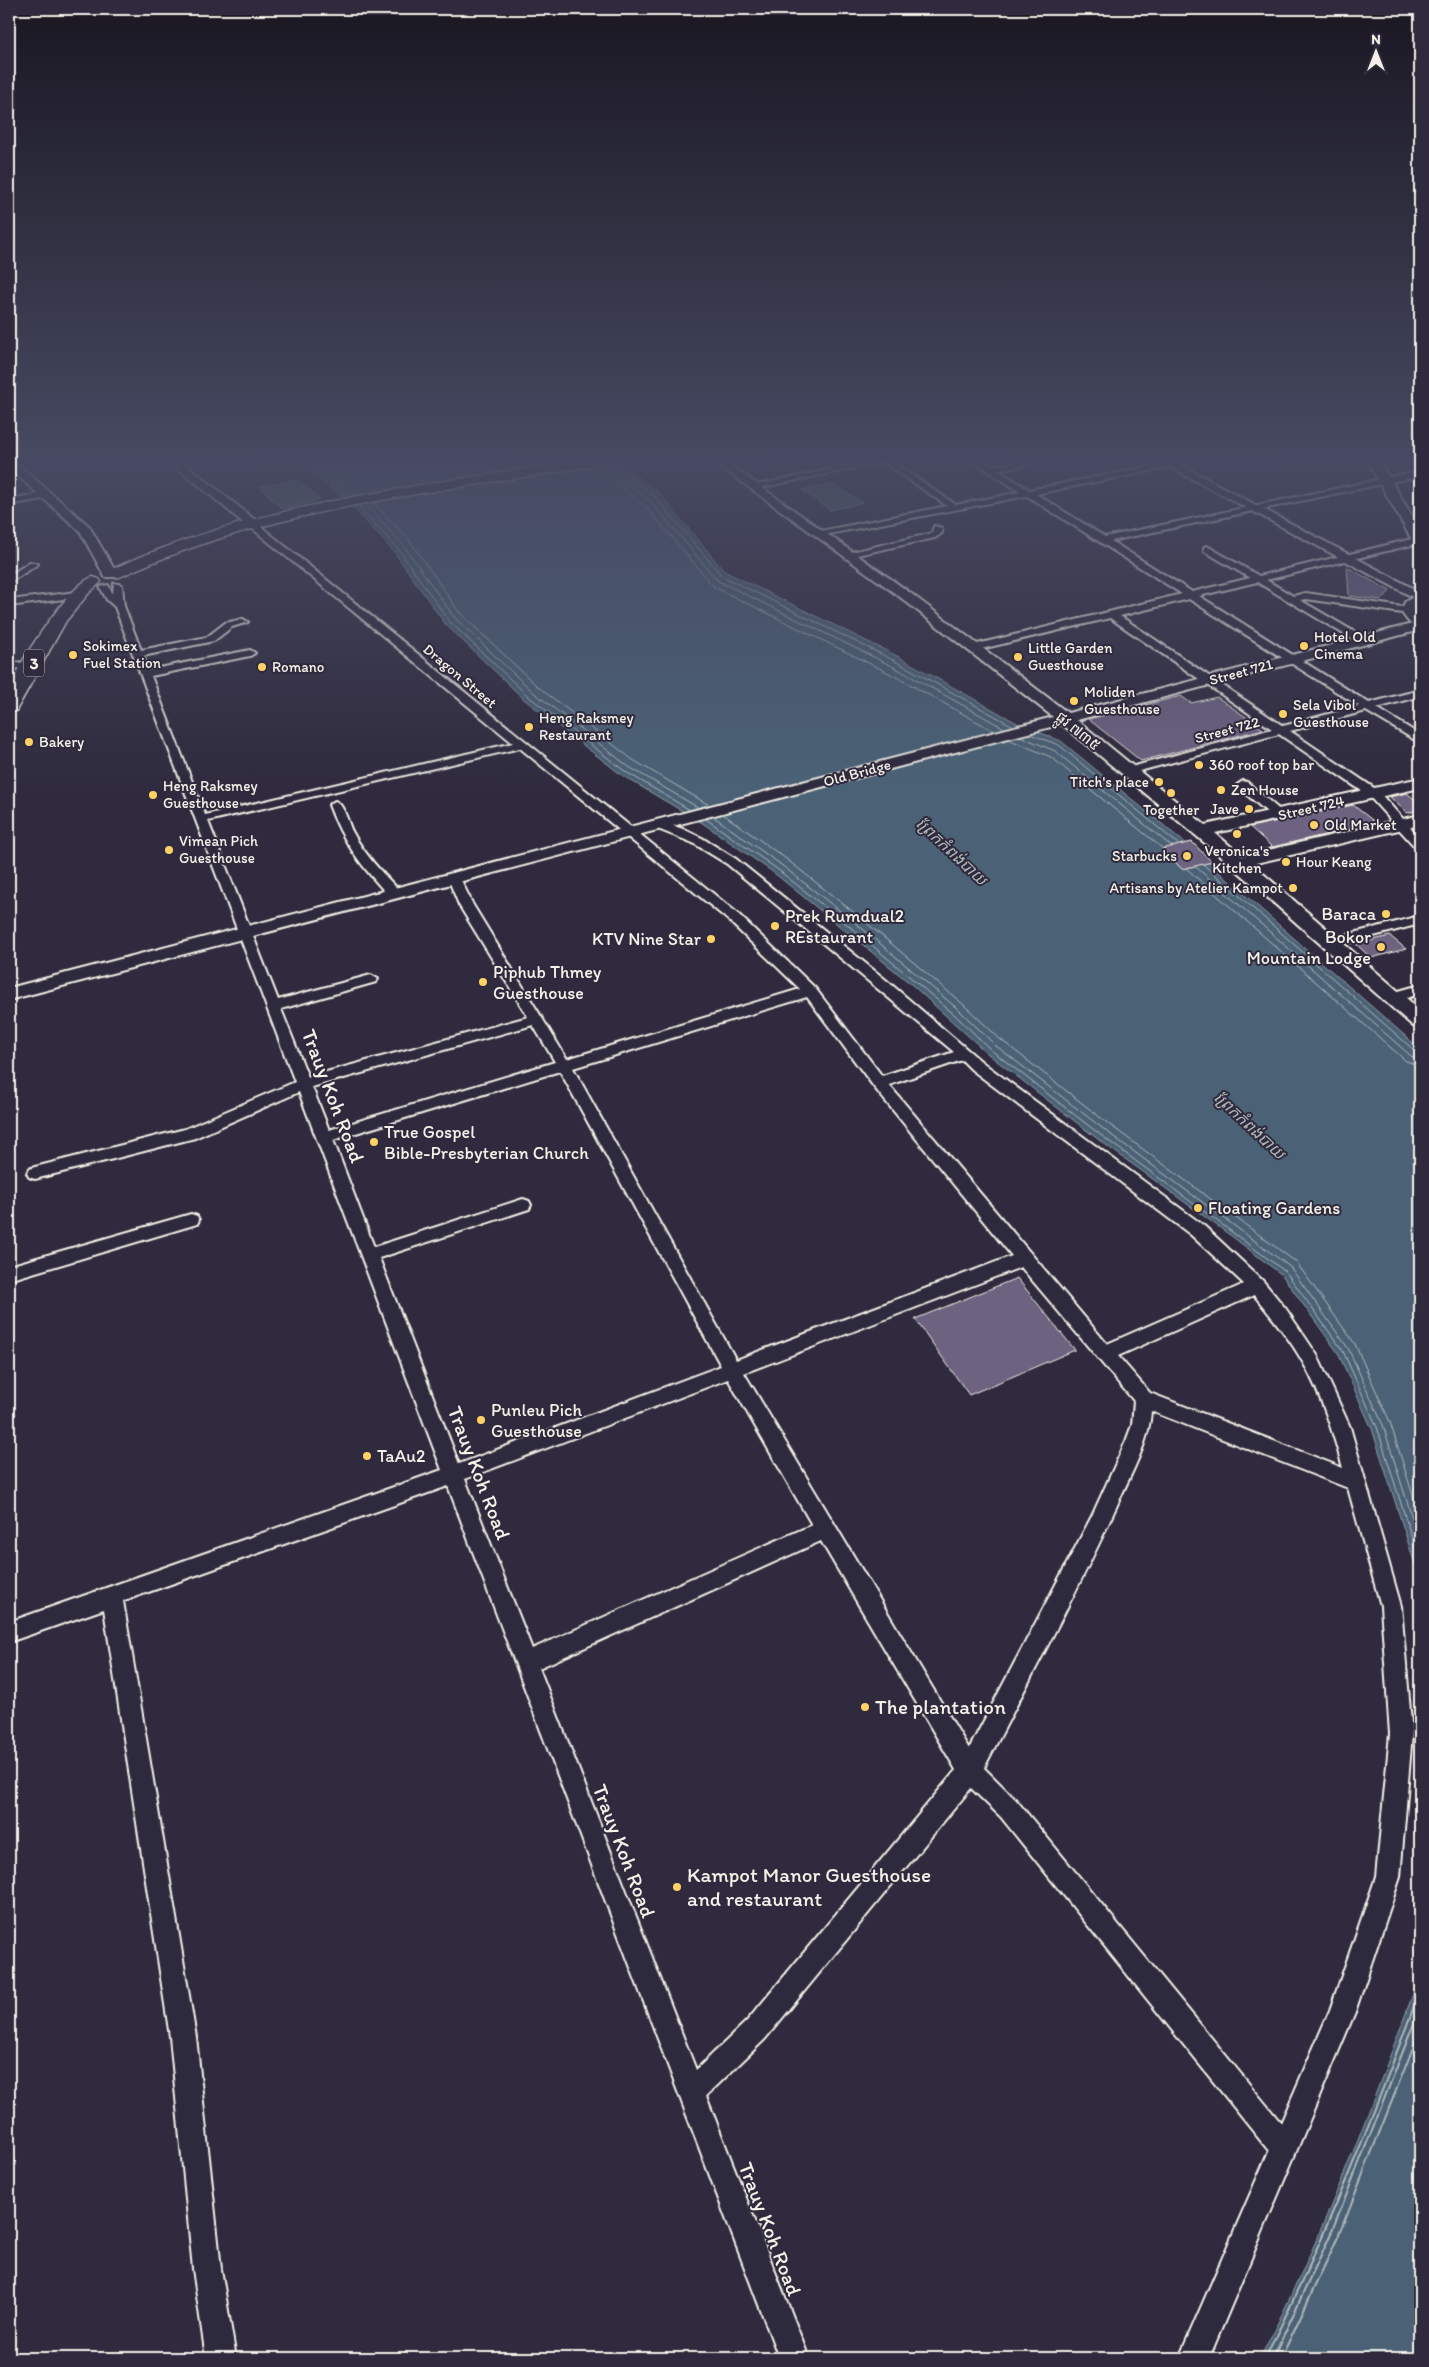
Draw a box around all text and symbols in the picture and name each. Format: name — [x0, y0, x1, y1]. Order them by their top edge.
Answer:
north arrow — [1352, 28, 1402, 78]
text: N — [1371, 31, 1381, 48]
place label: Hotel Old Cinema — [1314, 628, 1376, 663]
place label: Sokimex Fuel Station — [83, 637, 162, 672]
place label: Little Garden Guesthouse — [1028, 639, 1113, 674]
street label: Dragon Street — [420, 640, 501, 712]
marker: Hotel Old Cinema — [1298, 640, 1310, 652]
marker: Sokimex Fuel Station — [67, 649, 79, 661]
road number: 3 — [24, 650, 44, 676]
marker: Little Garden Guesthouse — [1012, 651, 1024, 663]
street label: Street 721 — [1207, 655, 1275, 689]
place label: Romano — [272, 658, 324, 676]
marker: Romano — [256, 661, 268, 673]
place label: Moliden Guesthouse — [1084, 683, 1160, 718]
marker: Moliden Guesthouse — [1068, 695, 1080, 707]
place label: Sela Vibol Guesthouse — [1293, 696, 1369, 731]
street label: ផ្លូវ ៧៣៥ — [1049, 708, 1104, 758]
marker: Sela Vibol Guesthouse — [1277, 708, 1289, 720]
place label: Heng Raksmey Restaurant — [539, 709, 634, 744]
street label: Street 722 — [1193, 713, 1261, 747]
marker: Heng Raksmey Restaurant — [523, 721, 535, 733]
place label: Bakery — [39, 733, 84, 751]
marker: Bakery — [23, 736, 35, 748]
street label: Old Bridge — [821, 755, 893, 791]
place label: 360 roof top bar — [1209, 756, 1314, 774]
marker: 360 roof top bar — [1193, 759, 1205, 771]
place label: Titch's place — [1070, 773, 1149, 791]
marker: Titch's place — [1153, 776, 1165, 788]
place label: Heng Raksmey Guesthouse — [163, 777, 258, 812]
place label: Zen House — [1231, 781, 1299, 799]
marker: Zen House — [1215, 784, 1227, 796]
marker: Together — [1165, 787, 1177, 799]
marker: Heng Raksmey Guesthouse — [147, 789, 159, 801]
street label: Street 724 — [1276, 792, 1346, 824]
place label: Jave — [1210, 800, 1239, 818]
place label: Together — [1143, 801, 1199, 819]
marker: Jave — [1243, 803, 1255, 815]
water label: ព្រែកកំពង់បាយ — [912, 813, 993, 890]
place label: Old Market — [1324, 816, 1397, 834]
marker: Old Market — [1308, 819, 1320, 831]
marker: Veronica's Kitchen — [1231, 828, 1243, 840]
place label: Vimean Pich Guesthouse — [179, 832, 258, 867]
place label: Veronica's Kitchen — [1204, 842, 1270, 877]
marker: Vimean Pich Guesthouse — [163, 844, 175, 856]
place label: Starbucks — [1112, 847, 1177, 865]
marker: Starbucks — [1181, 850, 1193, 862]
place label: Hour Keang — [1296, 853, 1372, 871]
marker: Hour Keang — [1280, 856, 1292, 868]
place label: Artisans by Atelier Kampot — [1109, 879, 1283, 897]
marker: Artisans by Atelier Kampot — [1287, 882, 1299, 894]
place label: Baraca — [1321, 903, 1377, 925]
place label: Prek Rumdual2 REstaurant — [785, 905, 905, 948]
marker: Baraca — [1380, 908, 1392, 920]
marker: Prek Rumdual2 REstaurant — [769, 920, 781, 932]
place label: Bokor Mountain Lodge — [1247, 926, 1371, 969]
place label: KTV Nine Star — [592, 928, 702, 950]
marker: KTV Nine Star — [705, 933, 717, 945]
marker: Bokor Mountain Lodge — [1375, 941, 1387, 953]
place label: Piphub Thmey Guesthouse — [493, 961, 602, 1004]
marker: Piphub Thmey Guesthouse — [477, 976, 489, 988]
street label: Trauy Koh Road — [297, 1026, 371, 1166]
water label: ព្រែកកំពង់បាយ — [1210, 1087, 1291, 1164]
place label: True Gospel Bible-Presbyterian Church — [384, 1121, 589, 1164]
marker: True Gospel Bible-Presbyterian Church — [368, 1136, 380, 1148]
place label: Floating Gardens — [1208, 1197, 1340, 1219]
marker: Floating Gardens — [1192, 1202, 1204, 1214]
place label: Punleu Pich Guesthouse — [491, 1399, 582, 1442]
street label: Trauy Koh Road — [443, 1403, 517, 1543]
marker: Punleu Pich Guesthouse — [475, 1414, 487, 1426]
place label: TaAu2 — [377, 1445, 426, 1467]
marker: TaAu2 — [361, 1450, 373, 1462]
place label: The plantation — [875, 1694, 1006, 1719]
marker: The plantation — [859, 1701, 871, 1713]
street label: Trauy Koh Road — [588, 1781, 662, 1921]
place label: Kampot Manor Guesthouse and restaurant — [687, 1862, 931, 1911]
marker: Kampot Manor Guesthouse and restaurant — [671, 1881, 683, 1893]
street label: Trauy Koh Road — [734, 2159, 808, 2299]

